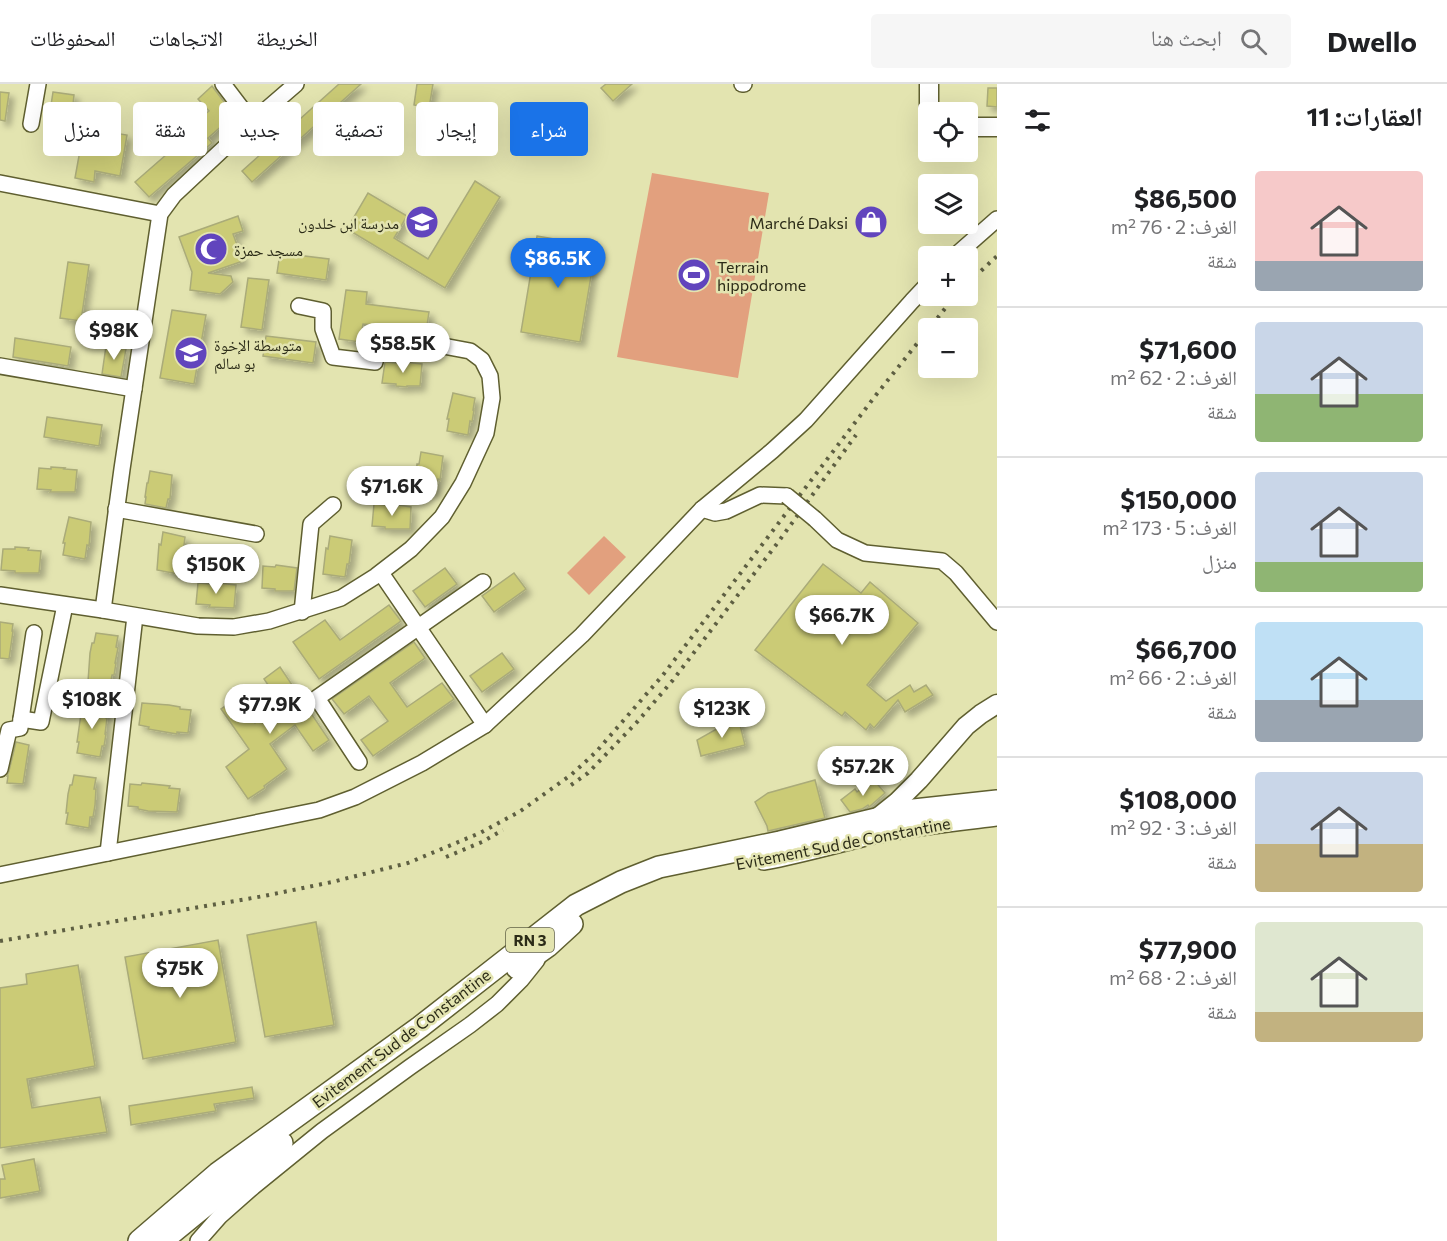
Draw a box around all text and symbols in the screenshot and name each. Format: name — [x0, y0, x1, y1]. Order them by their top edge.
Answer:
search box — [871, 14, 1291, 68]
text: ابحث هنا — [1151, 24, 1222, 51]
text: Dwello — [1327, 24, 1417, 58]
text: المحفوظات — [30, 25, 115, 50]
text: الاتجاهات — [148, 25, 223, 50]
text: الخريطة — [256, 25, 318, 50]
icon: search — [1237, 25, 1270, 58]
text: العقارات: 11 — [1307, 100, 1423, 131]
chip: منزل — [43, 102, 121, 156]
chip: شقة — [133, 102, 207, 156]
chip: جديد — [219, 102, 301, 156]
chip: تصفية — [313, 102, 404, 156]
chip: إيجار — [416, 102, 498, 156]
chip: شراء — [510, 102, 588, 156]
map controls — [918, 102, 978, 378]
button: locate — [918, 102, 978, 162]
icon: filters — [1021, 104, 1054, 137]
button: layers — [918, 174, 978, 234]
text: $86,500 — [1134, 182, 1237, 213]
icon: home — [1303, 195, 1375, 267]
school or university icon: مدرسة ابن خلدون — [404, 204, 440, 240]
shop icon: Marché Daksi — [853, 204, 889, 240]
place label: مدرسة ابن خلدون — [298, 213, 399, 234]
place label: Marché Daksi — [750, 213, 848, 232]
text: الغرف: 2 · 76 m² — [1111, 214, 1237, 238]
mosque icon: مسجد حمزة — [193, 231, 229, 267]
pin: $86.5K — [509, 238, 607, 289]
place label: مسجد حمزة — [234, 240, 303, 260]
text: $86.5K — [525, 245, 591, 269]
button: + — [918, 246, 978, 306]
text: شقة — [1207, 248, 1237, 272]
sports icon: Terrain hippodrome — [676, 257, 712, 293]
place label: Terrain hippodrome — [717, 257, 806, 294]
pin: $98K — [78, 310, 150, 361]
text: $98K — [89, 317, 139, 341]
button: − — [918, 318, 978, 378]
pin: $58.5K — [354, 323, 452, 374]
text: $58.5K — [370, 330, 436, 354]
text: $71,600 — [1139, 333, 1237, 364]
school or university icon: متوسطة الإخوة بو سالم — [173, 335, 209, 371]
place label: متوسطة الإخوة بو سالم — [214, 335, 302, 374]
icon: home — [1303, 346, 1375, 418]
text: الغرف: 2 · 62 m² — [1110, 365, 1237, 389]
text: شقة — [1207, 399, 1237, 423]
pin: $71.6K — [343, 466, 441, 517]
text: $71.6K — [361, 473, 423, 497]
text: $150,000 — [1120, 483, 1237, 514]
icon: home — [1303, 496, 1375, 568]
text: الغرف: 5 · 173 m² — [1102, 515, 1237, 539]
pin: $150K — [174, 544, 258, 595]
text: منزل — [1202, 549, 1237, 573]
text: $150K — [186, 551, 246, 575]
pin: $66.7K — [793, 595, 891, 646]
text: $66.7K — [809, 602, 875, 626]
text: $66,700 — [1135, 633, 1237, 664]
icon: home — [1303, 646, 1375, 718]
text: الغرف: 2 · 66 m² — [1109, 665, 1237, 689]
pin: $108K — [50, 679, 134, 730]
pin: $77.9K — [221, 684, 319, 735]
text: $108K — [62, 686, 122, 710]
pin: $123K — [680, 688, 764, 739]
text: $77.9K — [238, 691, 302, 715]
text: $123K — [693, 695, 751, 719]
text: شقة — [1207, 699, 1237, 723]
pin: $57.2K — [814, 746, 912, 797]
text: $57.2K — [831, 753, 895, 777]
text: $108,000 — [1119, 783, 1237, 814]
icon: home — [1303, 796, 1375, 868]
street label: Evitement Sud de Constantine — [734, 813, 952, 873]
text: الغرف: 3 · 92 m² — [1110, 815, 1237, 839]
text: شقة — [1207, 849, 1237, 873]
road number: RN 3 — [506, 928, 554, 952]
text: $77,900 — [1139, 933, 1237, 964]
icon: home — [1303, 946, 1375, 1018]
pin: $75K — [144, 948, 216, 999]
text: $75K — [156, 955, 204, 979]
street label: Evitement Sud de Constantine — [308, 965, 494, 1111]
text: الغرف: 2 · 68 m² — [1109, 965, 1237, 989]
text: شقة — [1207, 999, 1237, 1023]

